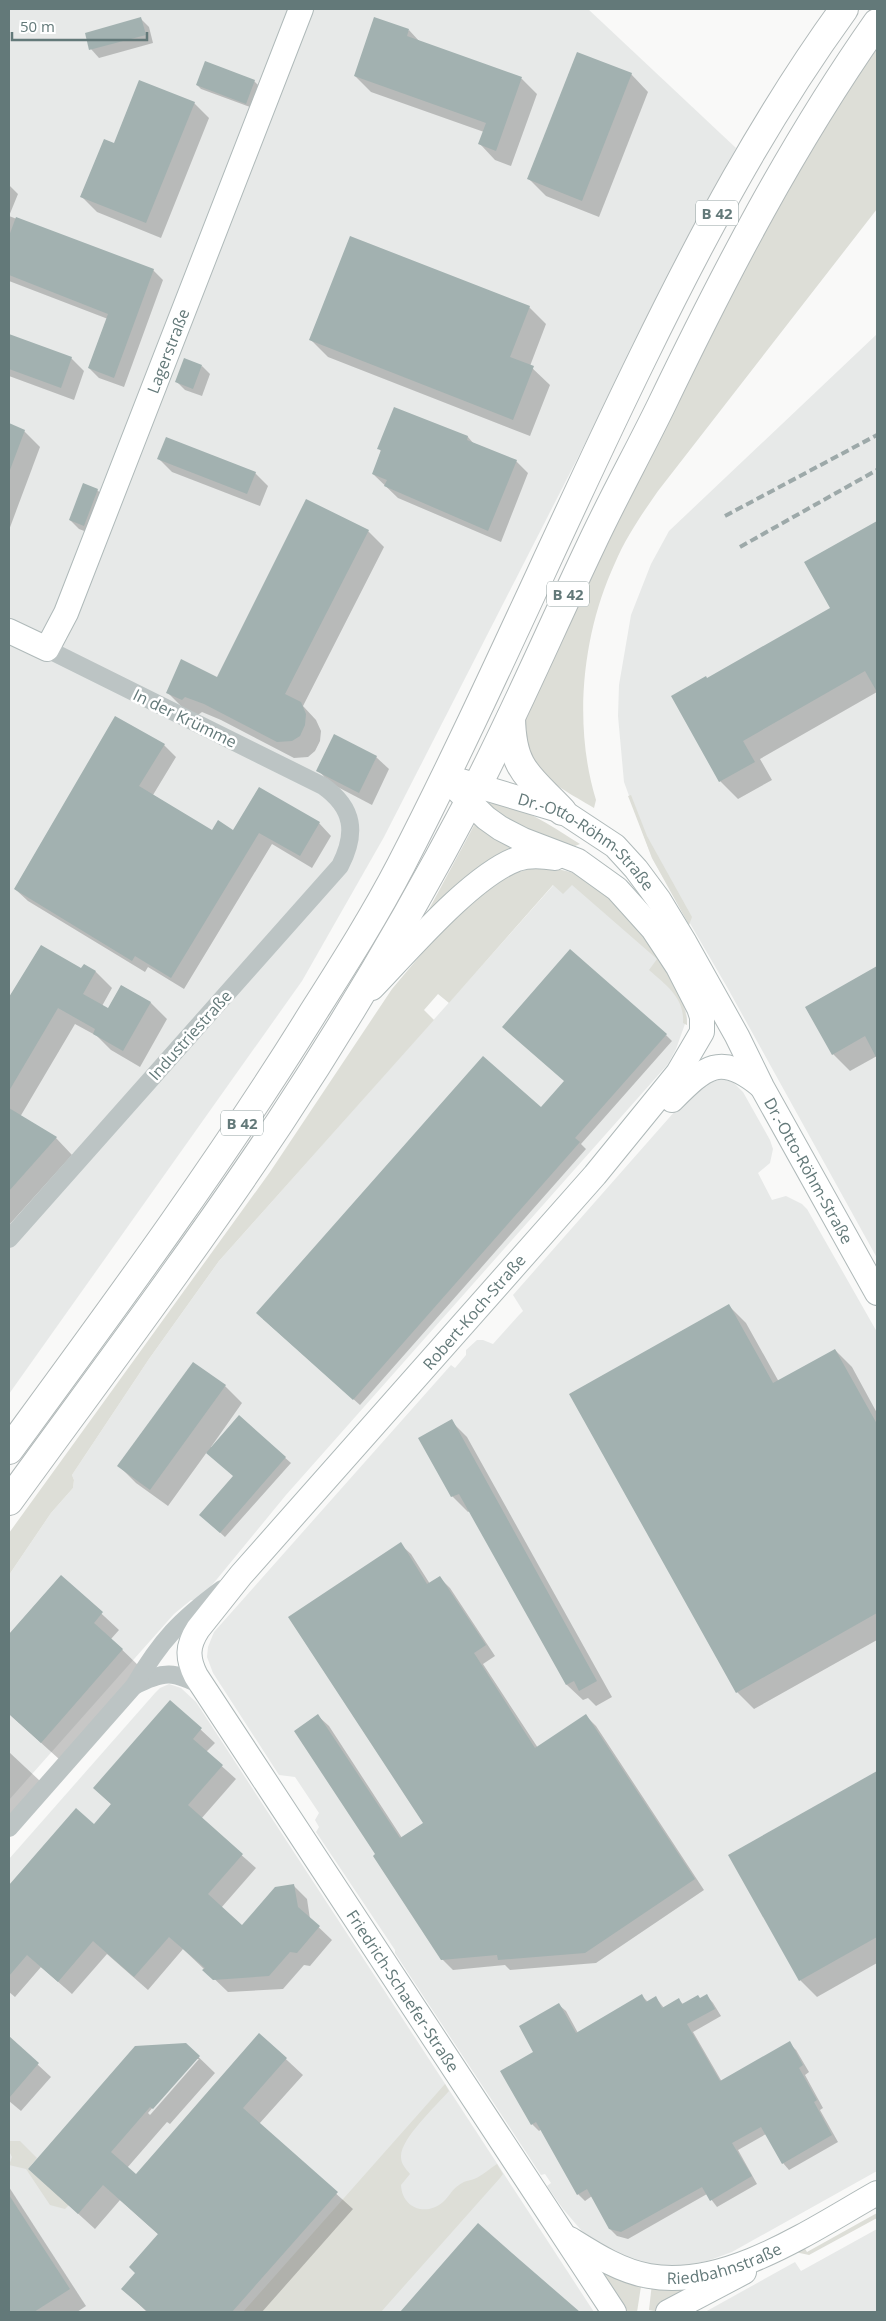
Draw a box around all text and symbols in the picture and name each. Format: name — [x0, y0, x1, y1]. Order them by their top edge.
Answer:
scale bar — [12, 10, 148, 42]
text: 50 m — [20, 16, 55, 36]
road number: B 42 — [696, 200, 738, 226]
street label: Lagerstraße — [142, 305, 194, 396]
road number: B 42 — [547, 582, 589, 606]
street label: In der Krümme — [130, 683, 240, 753]
street label: Dr.-Otto-Röhm-Straße — [515, 787, 659, 895]
street label: Industriestraße — [144, 985, 236, 1085]
street label: Dr.-Otto-Röhm-Straße — [759, 1094, 858, 1248]
road number: B 42 — [221, 1110, 263, 1136]
street label: Robert-Koch-Straße — [418, 1249, 530, 1375]
street label: Friedrich-Schaefer-Straße — [342, 1905, 464, 2076]
street label: Riedbahnstraße — [667, 2237, 785, 2289]

